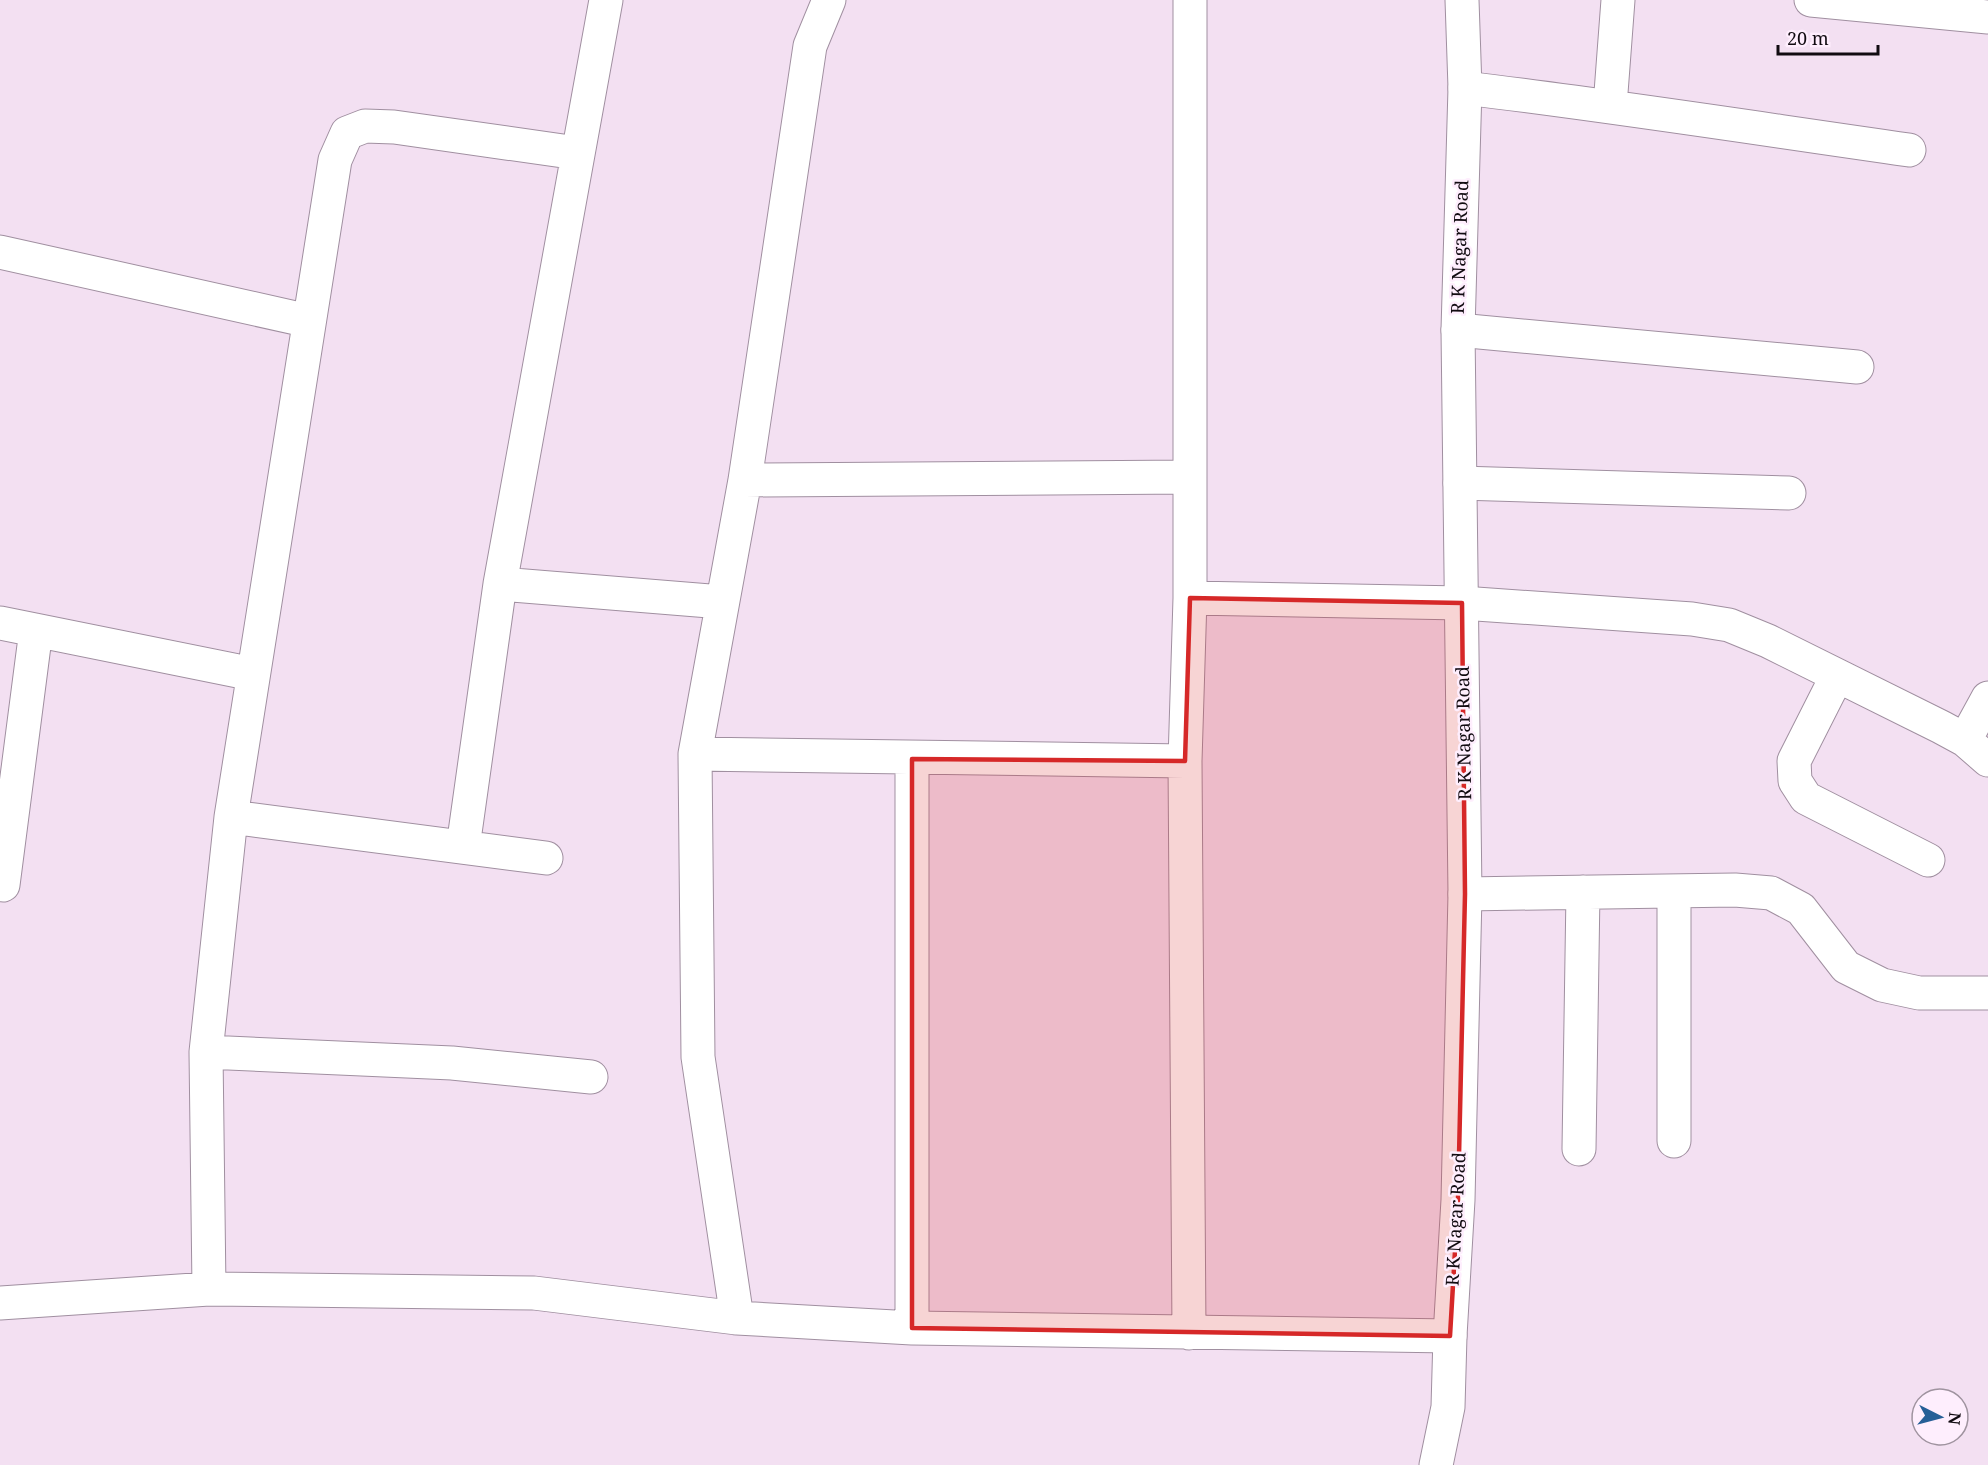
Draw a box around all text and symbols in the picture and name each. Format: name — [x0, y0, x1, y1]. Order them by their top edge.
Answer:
scale bar — [1778, 18, 1878, 56]
text: 20 m — [1787, 26, 1829, 50]
street label: R K Nagar Road — [1445, 180, 1473, 314]
street label: R K Nagar Road — [1450, 666, 1476, 800]
street label: R K Nagar Road — [1440, 1151, 1470, 1286]
north arrow — [1910, 1387, 1970, 1447]
text: N — [1943, 1411, 1967, 1426]

